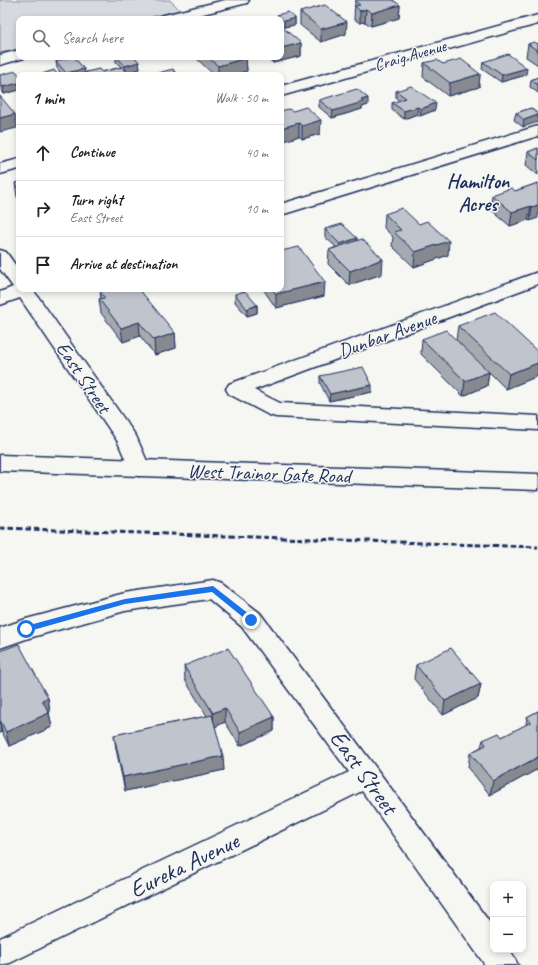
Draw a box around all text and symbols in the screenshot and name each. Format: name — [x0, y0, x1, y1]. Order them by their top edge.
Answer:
search box — [16, 16, 284, 60]
icon: search — [30, 27, 52, 49]
text: Search here — [62, 29, 123, 48]
street label: Craig Avenue — [372, 35, 450, 76]
text: 1 min — [32, 88, 65, 109]
text: Walk · 50 m — [215, 90, 268, 106]
icon: ahead — [32, 142, 54, 164]
text: Continue — [70, 143, 115, 162]
text: 40 m — [246, 145, 268, 161]
district label: Hamilton Acres — [447, 169, 510, 217]
text: Turn right — [70, 191, 123, 210]
icon: right — [32, 198, 54, 220]
text: 10 m — [246, 201, 268, 217]
text: East Street — [70, 210, 123, 226]
icon: arrive — [32, 254, 54, 276]
text: Arrive at destination — [70, 255, 177, 274]
street label: Dunbar Avenue — [335, 305, 441, 364]
street label: East Street — [51, 337, 118, 420]
street label: West Trainor Gate Road — [187, 458, 354, 489]
route end — [242, 611, 260, 629]
route start — [17, 620, 35, 638]
street label: East Street — [323, 724, 406, 822]
street label: Eureka Avenue — [125, 825, 245, 904]
map controls — [490, 881, 526, 953]
button: + — [490, 881, 526, 917]
button: − — [490, 917, 526, 953]

